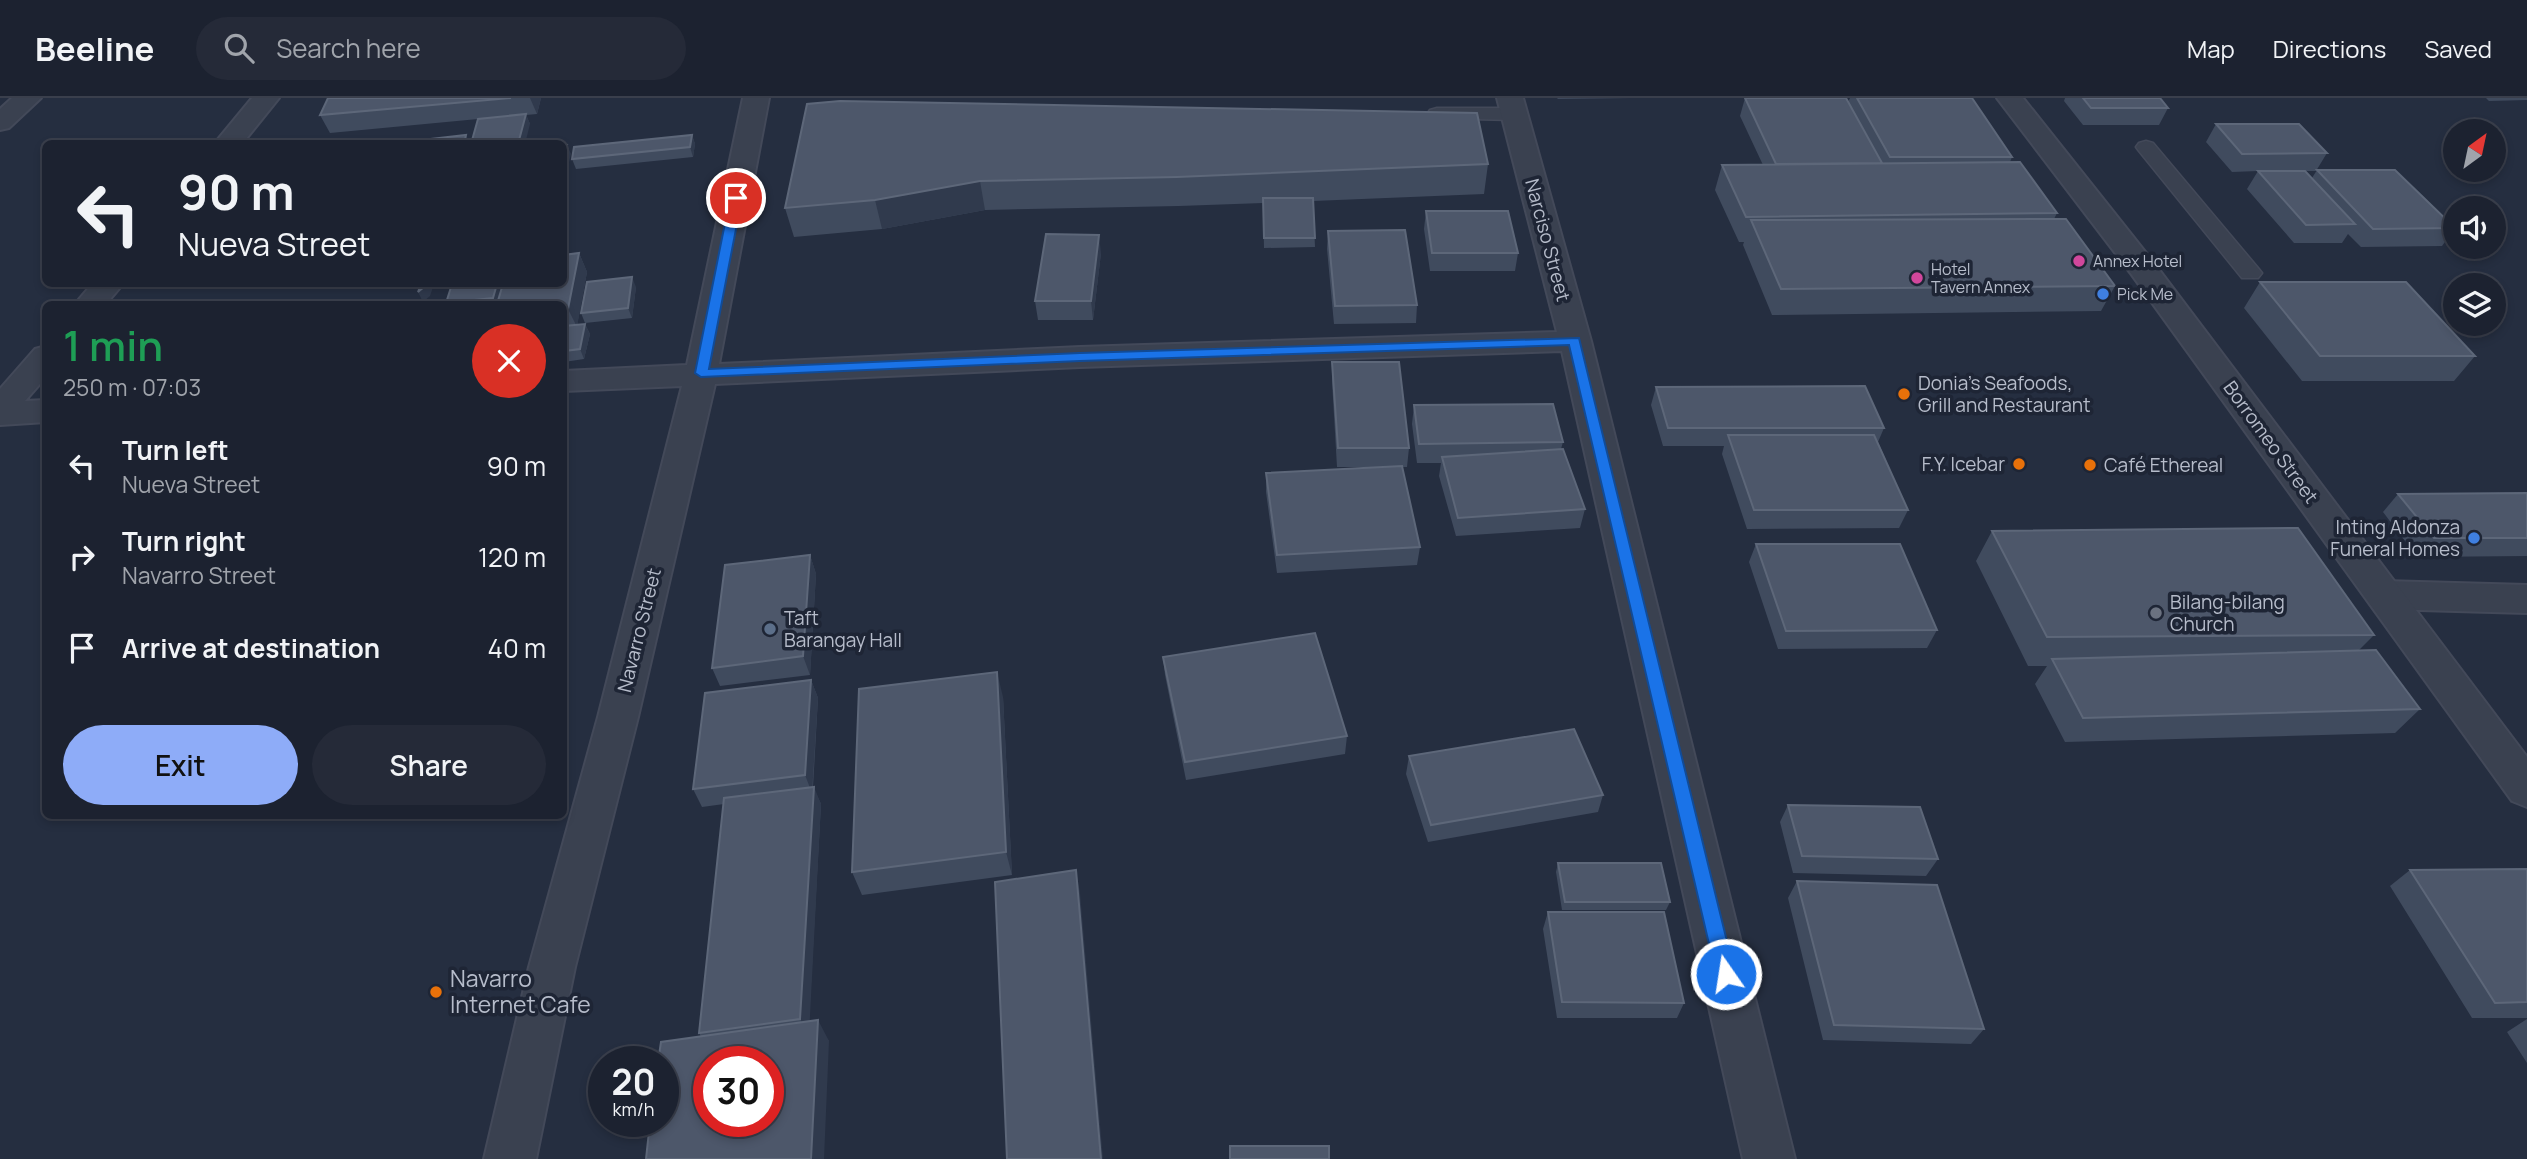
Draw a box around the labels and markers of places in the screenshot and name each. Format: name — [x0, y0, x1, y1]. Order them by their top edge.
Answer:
pin — [706, 168, 766, 228]
place label: Annex Hotel — [2093, 250, 2182, 272]
marker: Annex Hotel — [2071, 253, 2087, 269]
place label: Hotel Tavern Annex — [1931, 258, 2031, 298]
marker: Hotel Tavern Annex — [1909, 270, 1925, 286]
place label: Pick Me — [2117, 283, 2173, 305]
marker: Pick Me — [2095, 286, 2111, 302]
place label: Donia's Seafoods, Grill and Restaurant — [1918, 370, 2091, 418]
marker: Donia's Seafoods, Grill and Restaurant — [1896, 386, 1912, 402]
place label: F.Y. Icebar — [1922, 451, 2005, 477]
place label: Café Ethereal — [2104, 452, 2223, 478]
marker: F.Y. Icebar — [2011, 456, 2027, 472]
marker: Café Ethereal — [2082, 457, 2098, 473]
place label: Inting Aldonza Funeral Homes — [2330, 514, 2460, 562]
marker: Inting Aldonza Funeral Homes — [2466, 530, 2482, 546]
place label: Bilang-bilang Church — [2170, 589, 2285, 637]
place label: Taft Barangay Hall — [784, 605, 902, 653]
marker: Bilang-bilang Church — [2148, 605, 2164, 621]
marker: Taft Barangay Hall — [762, 621, 778, 637]
place label: Navarro Internet Cafe — [450, 962, 591, 1020]
marker: Navarro Internet Cafe — [428, 984, 444, 1000]

